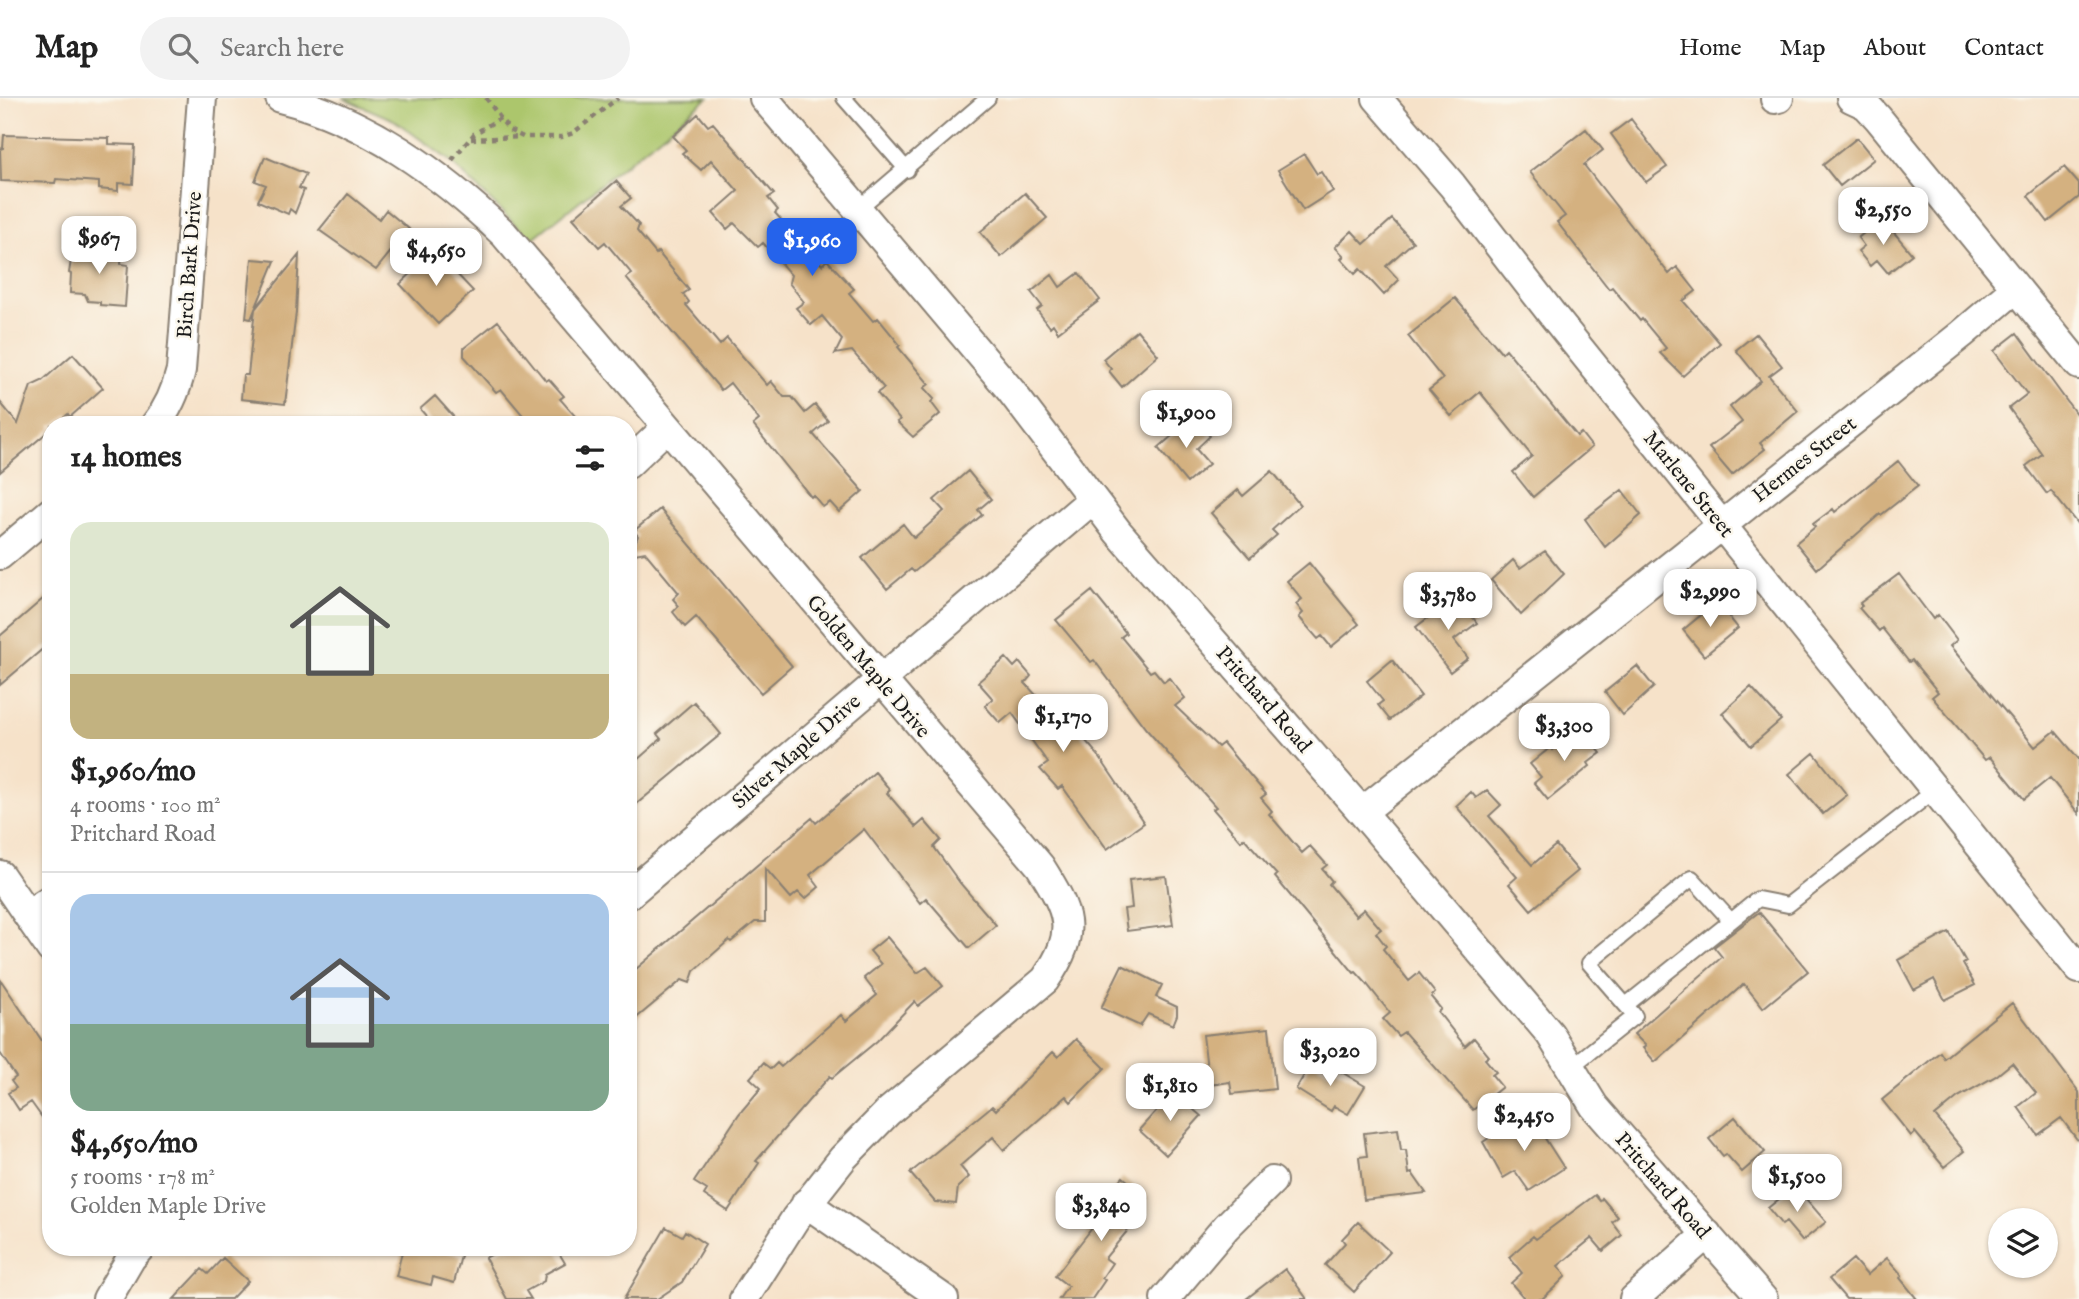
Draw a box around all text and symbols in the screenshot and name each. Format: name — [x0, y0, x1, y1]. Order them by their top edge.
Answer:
search box — [140, 17, 630, 80]
text: Map — [35, 27, 98, 69]
icon: search — [164, 29, 202, 67]
text: Search here — [220, 32, 344, 65]
text: Home — [1679, 33, 1742, 64]
text: Map — [1780, 33, 1826, 64]
text: About — [1864, 33, 1926, 64]
text: Contact — [1964, 33, 2044, 64]
pin: $2,550 — [1826, 188, 1940, 247]
street label: Birch Bark Drive — [172, 190, 209, 340]
text: $2,550 — [1854, 195, 1912, 224]
pin: $967 — [58, 216, 140, 276]
pin: $1,960 — [755, 218, 869, 278]
text: $967 — [77, 224, 121, 253]
text: $1,960 — [783, 226, 841, 255]
pin: $4,650 — [379, 228, 493, 288]
text: $4,650 — [406, 236, 466, 265]
pin: $1,900 — [1129, 390, 1243, 450]
text: $1,900 — [1156, 398, 1216, 427]
street label: Hermes Street — [1747, 411, 1862, 509]
street label: Marlene Street — [1637, 426, 1739, 544]
text: 14 homes — [70, 439, 182, 477]
icon: filters — [571, 439, 609, 477]
icon: home — [277, 568, 403, 694]
pin: $2,990 — [1653, 570, 1767, 629]
pin: $3,780 — [1391, 573, 1505, 632]
text: $2,990 — [1679, 577, 1741, 606]
text: $3,780 — [1419, 580, 1477, 609]
street label: Golden Maple Drive — [800, 590, 936, 745]
street label: Pritchard Road — [1209, 641, 1317, 760]
street label: Silver Maple Drive — [727, 689, 867, 815]
pin: $1,170 — [1006, 694, 1120, 754]
text: $1,170 — [1034, 702, 1092, 731]
pin: $3,300 — [1507, 704, 1621, 763]
text: $3,300 — [1535, 711, 1593, 740]
text: $1,960/mo — [70, 753, 196, 791]
text: 4 rooms · 100 m² — [70, 791, 221, 820]
text: Pritchard Road — [70, 820, 216, 849]
icon: home — [277, 940, 403, 1066]
pin: $3,020 — [1273, 1028, 1387, 1088]
text: $3,020 — [1300, 1036, 1360, 1065]
pin: $1,810 — [1113, 1063, 1227, 1123]
text: $1,810 — [1142, 1071, 1198, 1100]
pin: $2,450 — [1467, 1094, 1581, 1153]
text: $2,450 — [1494, 1101, 1554, 1130]
text: $4,650/mo — [70, 1125, 198, 1163]
street label: Pritchard Road — [1608, 1127, 1716, 1246]
pin: $1,500 — [1740, 1154, 1854, 1214]
text: $1,500 — [1768, 1162, 1826, 1191]
text: 5 rooms · 178 m² — [70, 1163, 215, 1192]
pin: $3,840 — [1044, 1184, 1158, 1243]
text: $3,840 — [1071, 1191, 1131, 1220]
text: Golden Maple Drive — [70, 1192, 266, 1221]
map controls — [1988, 1208, 2058, 1278]
button: layers — [1988, 1208, 2058, 1278]

